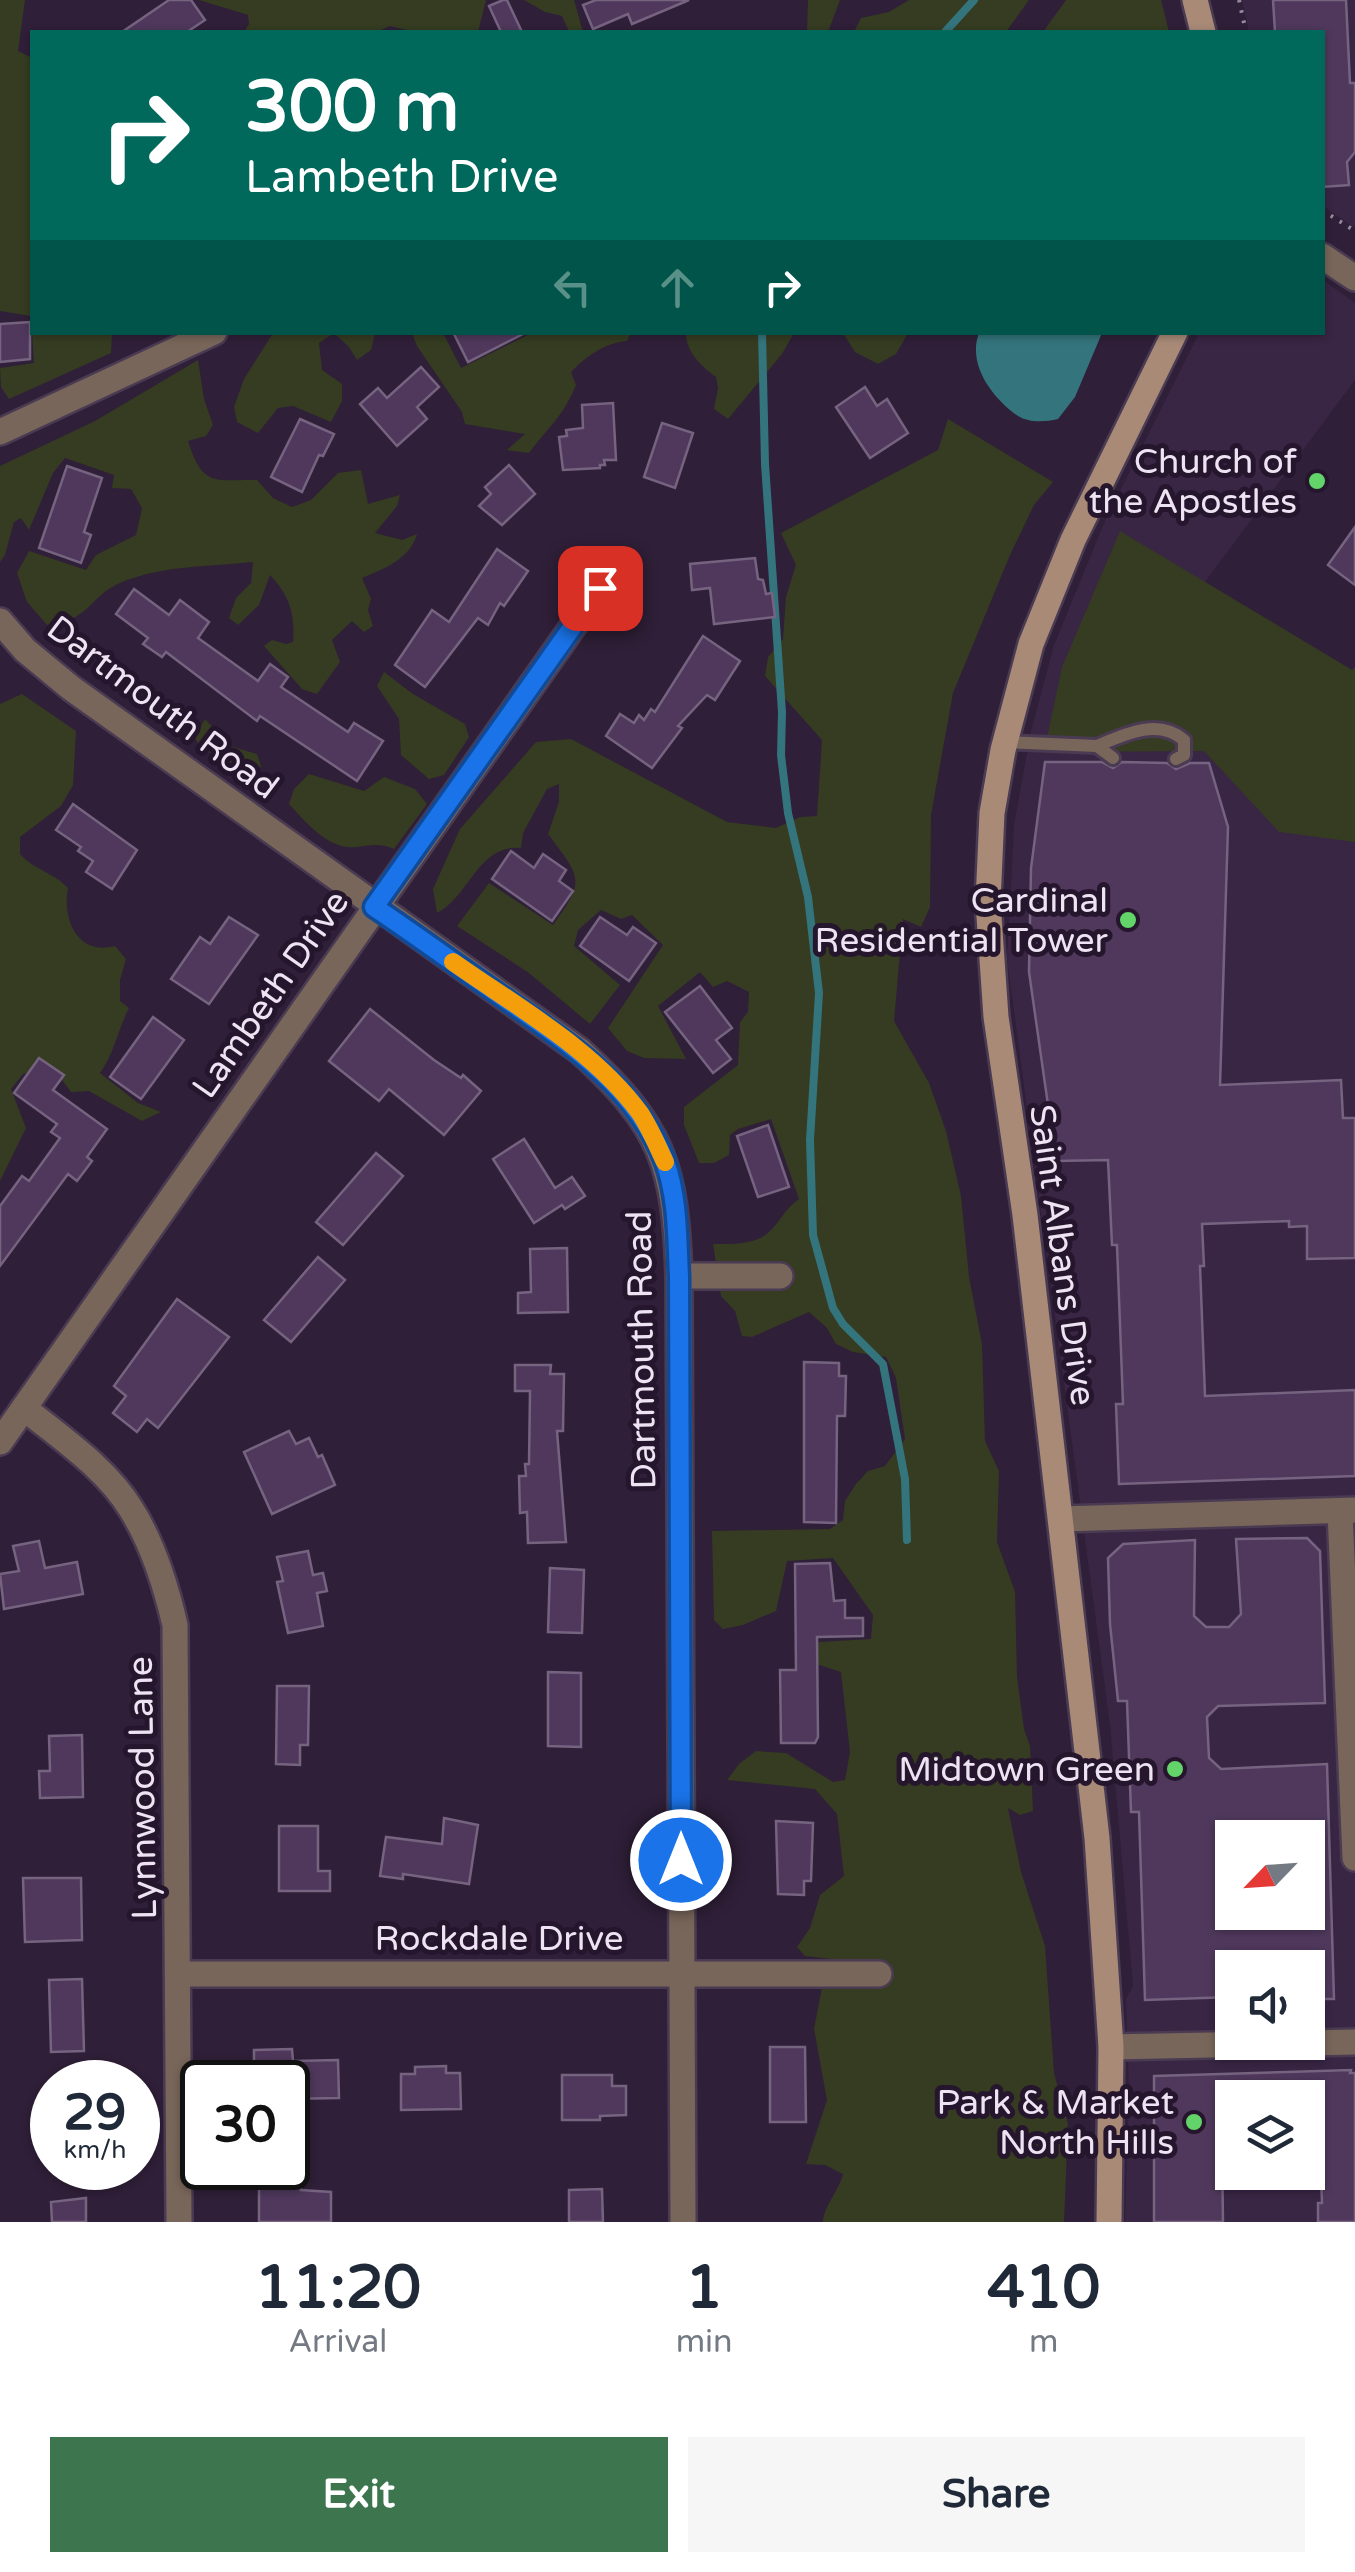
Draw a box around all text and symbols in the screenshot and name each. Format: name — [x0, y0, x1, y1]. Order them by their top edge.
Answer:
text: 300 m — [245, 66, 459, 150]
icon: right — [80, 70, 210, 200]
text: Lambeth Drive — [245, 151, 559, 205]
icon: left — [545, 260, 600, 315]
icon: ahead — [650, 260, 705, 315]
icon: right — [755, 260, 810, 315]
place label: Church of the Apostles — [1089, 441, 1298, 523]
marker: Church of the Apostles — [1306, 470, 1328, 492]
pin — [558, 546, 643, 631]
icon: arrive — [573, 561, 628, 616]
street label: Dartmouth Road — [38, 607, 286, 808]
place label: Cardinal Residential Tower — [815, 880, 1109, 962]
street label: Lambeth Drive — [184, 883, 358, 1106]
marker: Cardinal Residential Tower — [1117, 909, 1139, 931]
street label: Saint Albans Drive — [1020, 1102, 1104, 1408]
street label: Dartmouth Road — [619, 1210, 665, 1490]
street label: Lynnwood Lane — [120, 1656, 166, 1920]
place label: Midtown Green — [898, 1749, 1155, 1791]
marker: Midtown Green — [1164, 1758, 1186, 1780]
position arrow — [629, 1808, 733, 1912]
north arrow — [1215, 1820, 1325, 1930]
map controls — [1215, 1820, 1325, 2190]
street label: Rockdale Drive — [374, 1918, 624, 1960]
button: sound — [1215, 1950, 1325, 2060]
speed limit sign: 30 — [180, 2060, 310, 2190]
button: layers — [1215, 2080, 1325, 2190]
place label: Park & Market North Hills — [937, 2082, 1174, 2164]
text: 29 — [64, 2083, 126, 2143]
marker: Park & Market North Hills — [1183, 2111, 1205, 2133]
text: km/h — [64, 2135, 126, 2165]
text: 11:20 — [255, 2252, 421, 2324]
text: 1 — [685, 2252, 723, 2324]
text: 410 — [987, 2252, 1100, 2324]
text: Arrival — [288, 2323, 387, 2361]
text: min — [676, 2323, 733, 2361]
text: m — [1029, 2323, 1058, 2361]
button: Exit — [50, 2437, 668, 2552]
button: Share — [688, 2437, 1305, 2552]

